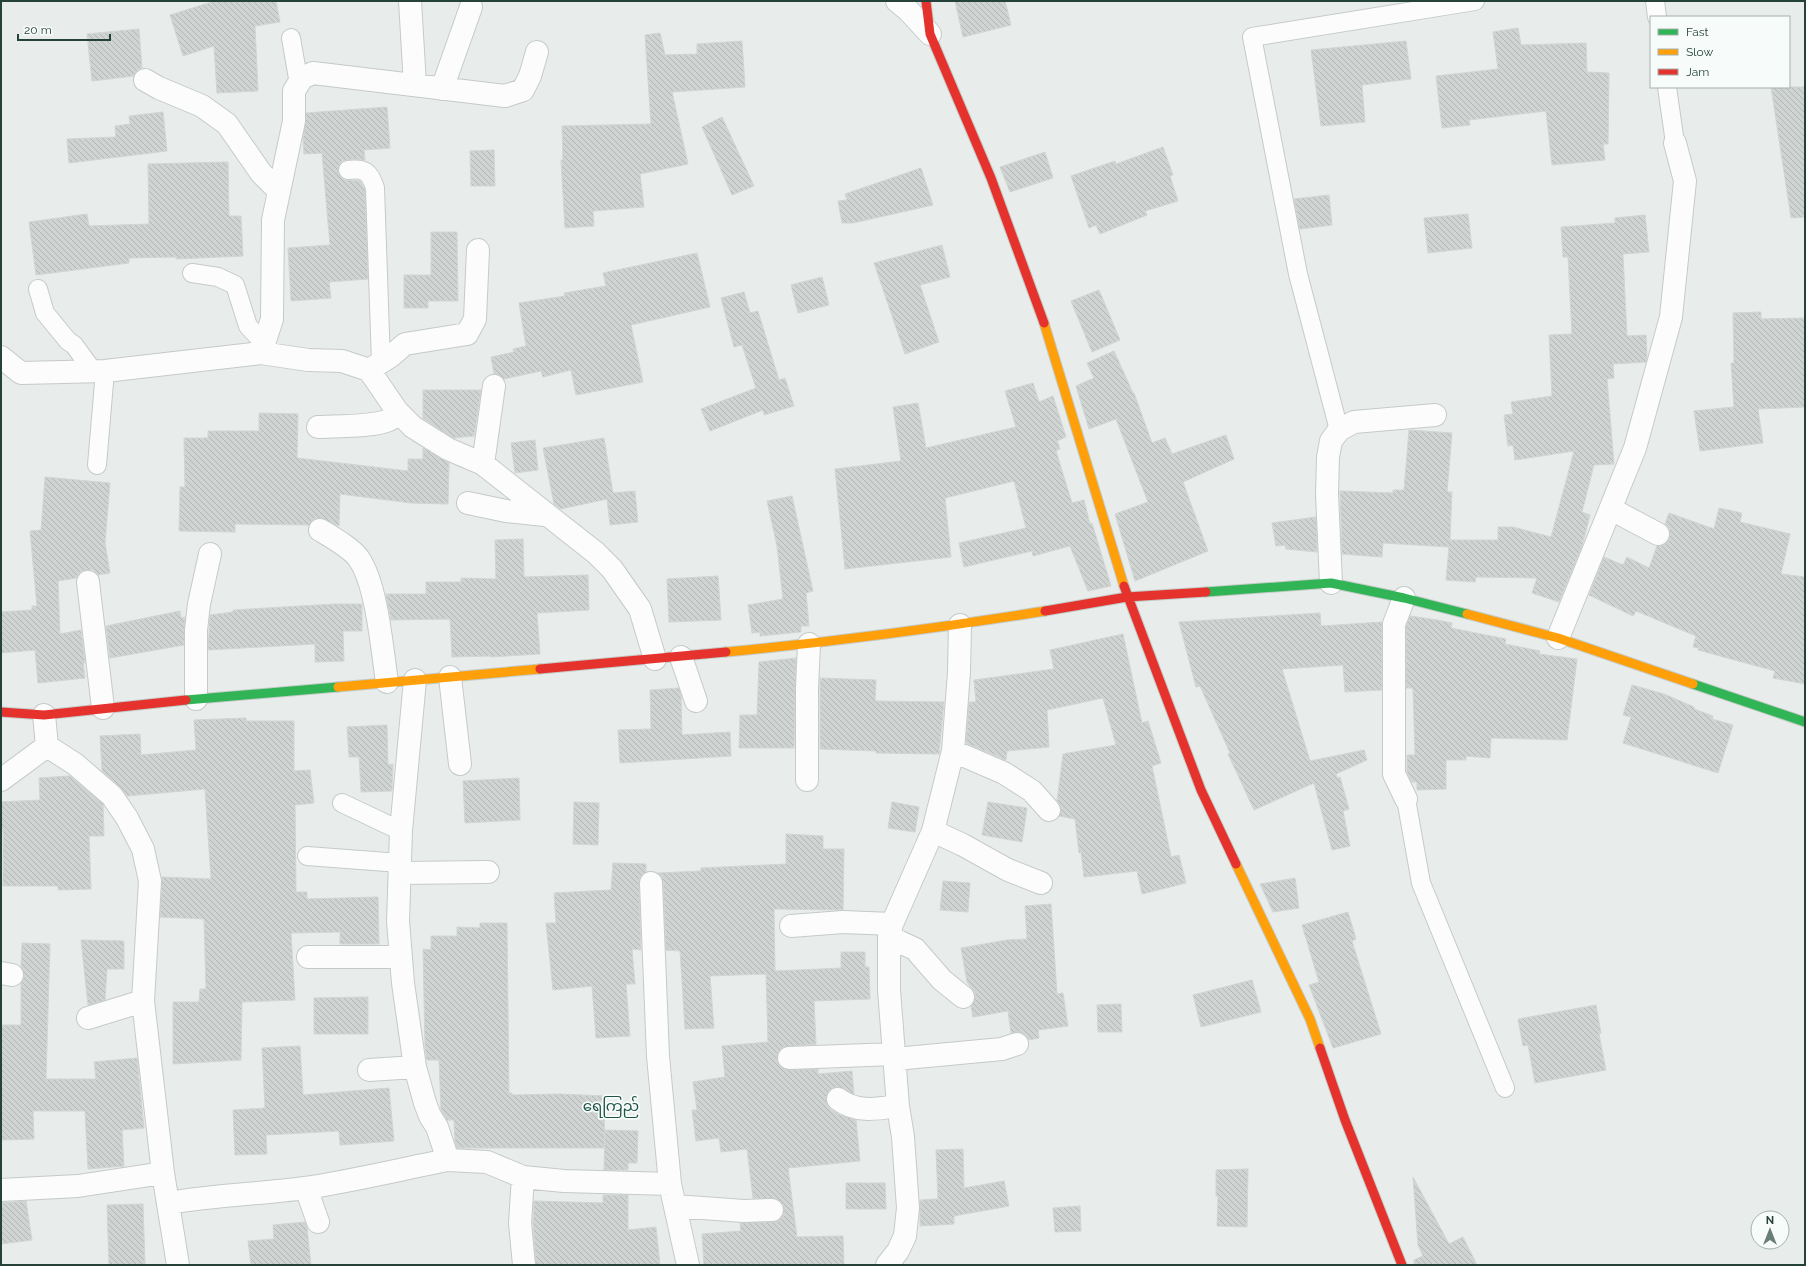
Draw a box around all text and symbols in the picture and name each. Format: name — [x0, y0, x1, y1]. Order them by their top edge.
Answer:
scale bar — [18, 16, 110, 42]
legend — [1650, 16, 1790, 88]
text: 20 m — [24, 23, 52, 37]
text: Fast — [1686, 25, 1709, 39]
text: Slow — [1686, 45, 1713, 59]
text: Jam — [1686, 65, 1709, 79]
district label: ရေကြည် — [583, 1096, 639, 1118]
north arrow — [1750, 1210, 1790, 1250]
text: N — [1766, 1214, 1774, 1227]

